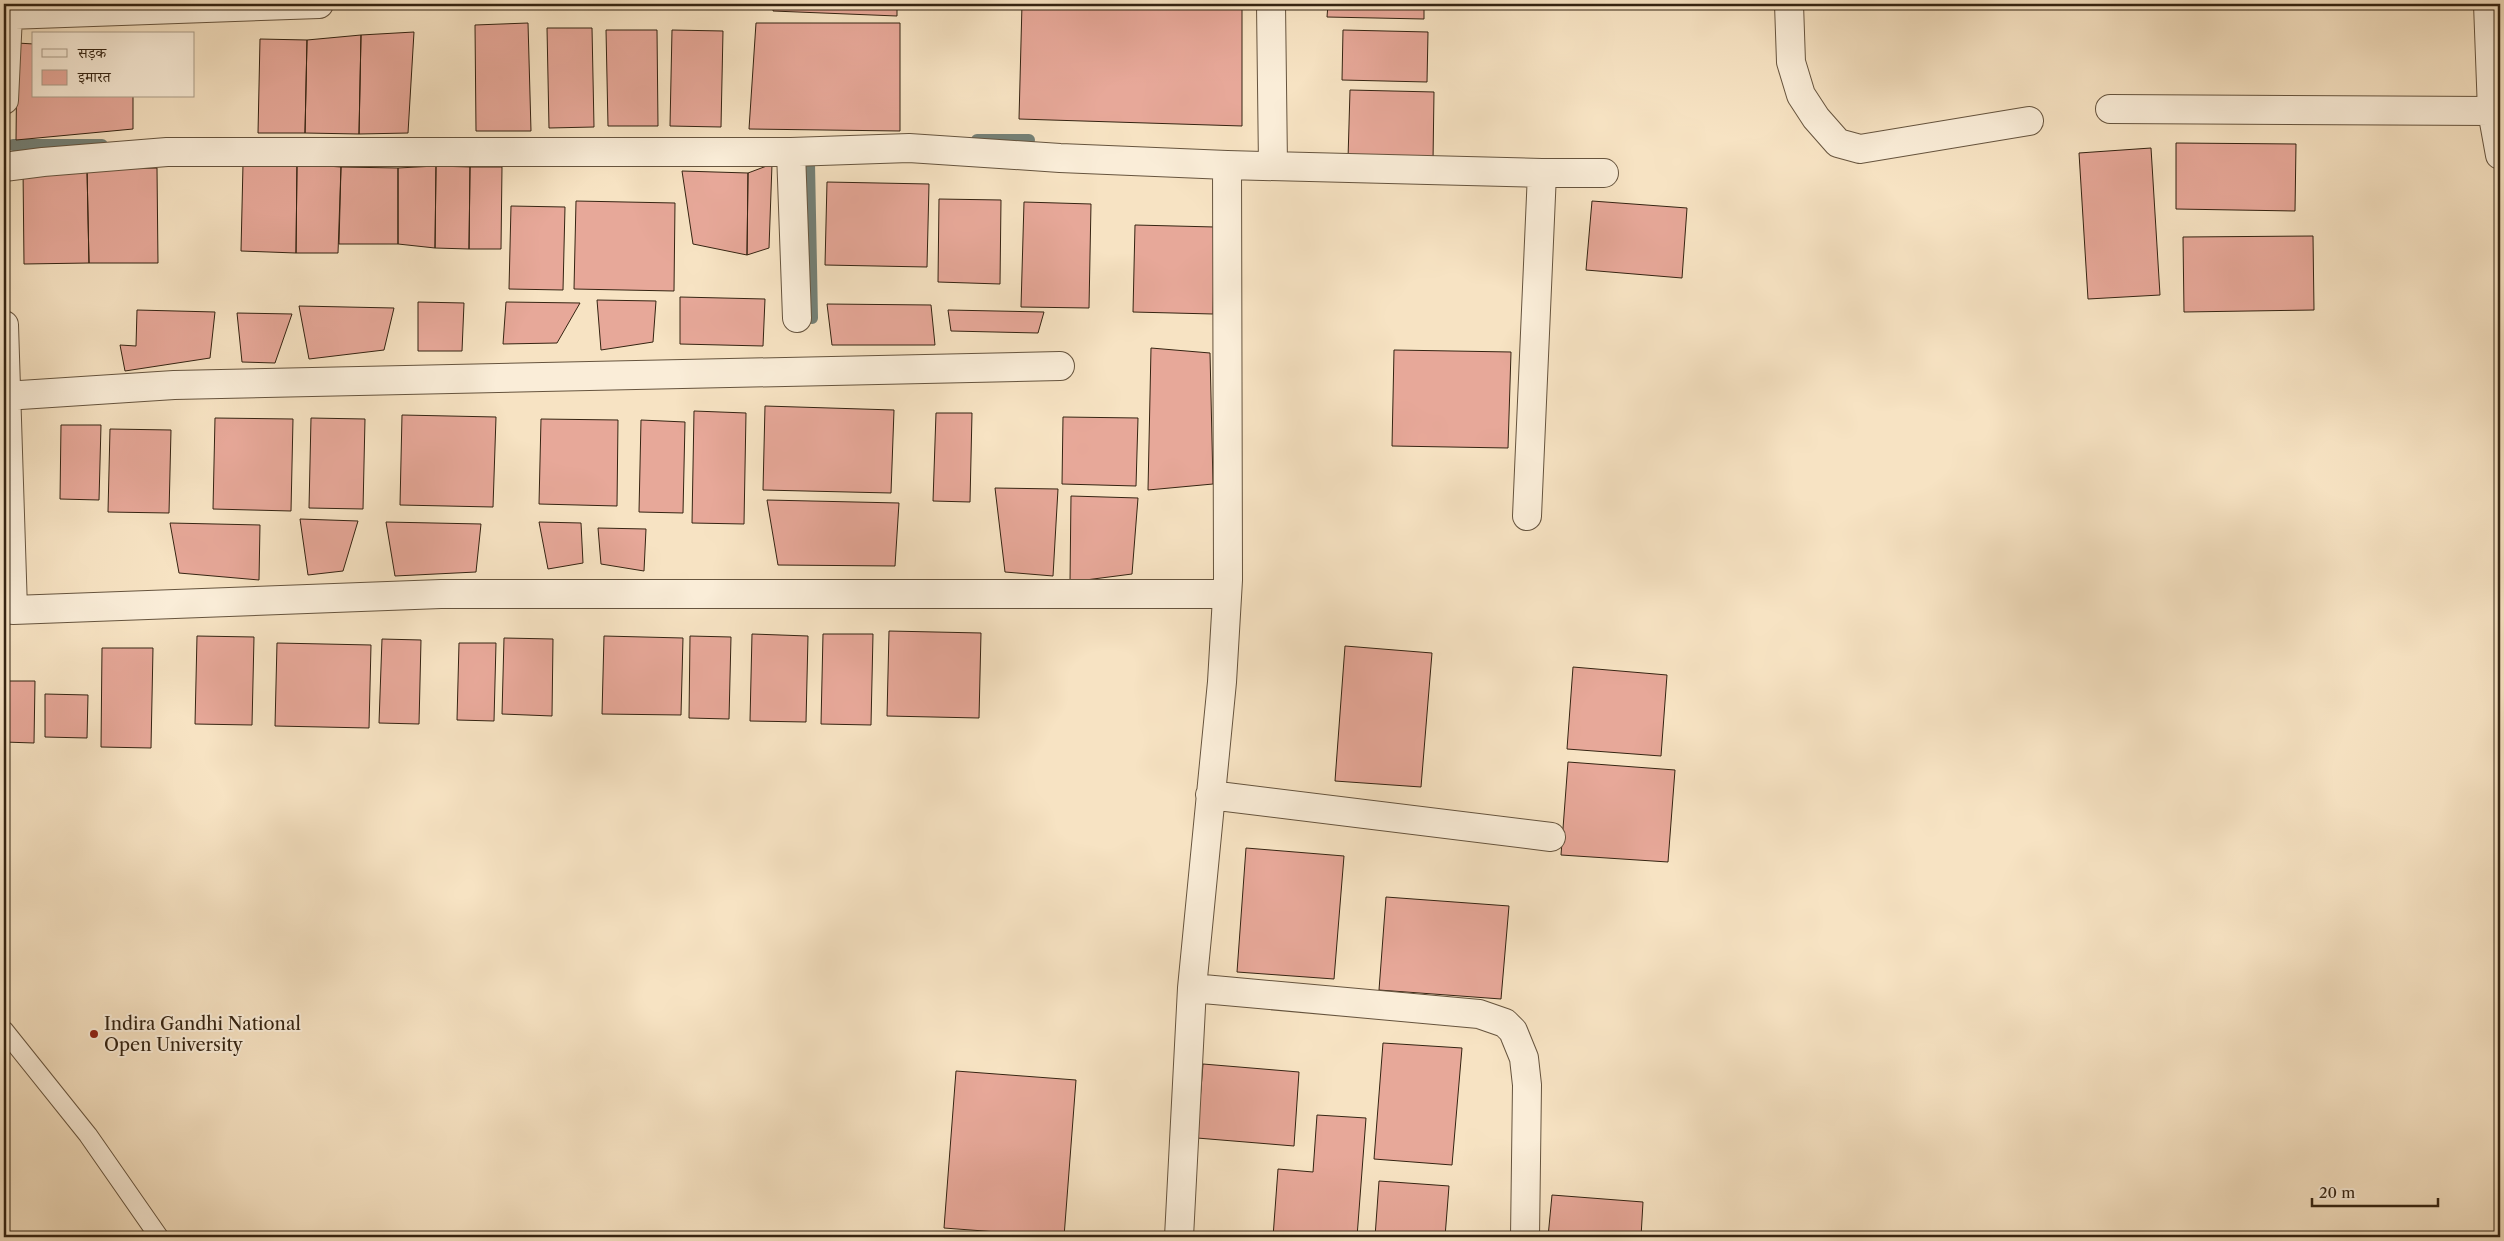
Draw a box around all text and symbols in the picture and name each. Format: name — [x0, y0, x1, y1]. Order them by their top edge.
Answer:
legend — [32, 32, 195, 98]
text: सड़क — [77, 43, 107, 62]
text: इमारत — [77, 67, 112, 86]
place label: Indira Gandhi National Open University — [104, 1013, 301, 1056]
marker: Indira Gandhi National Open University — [88, 1028, 100, 1040]
scale bar — [2312, 1176, 2438, 1208]
text: 20 m — [2319, 1183, 2355, 1202]

